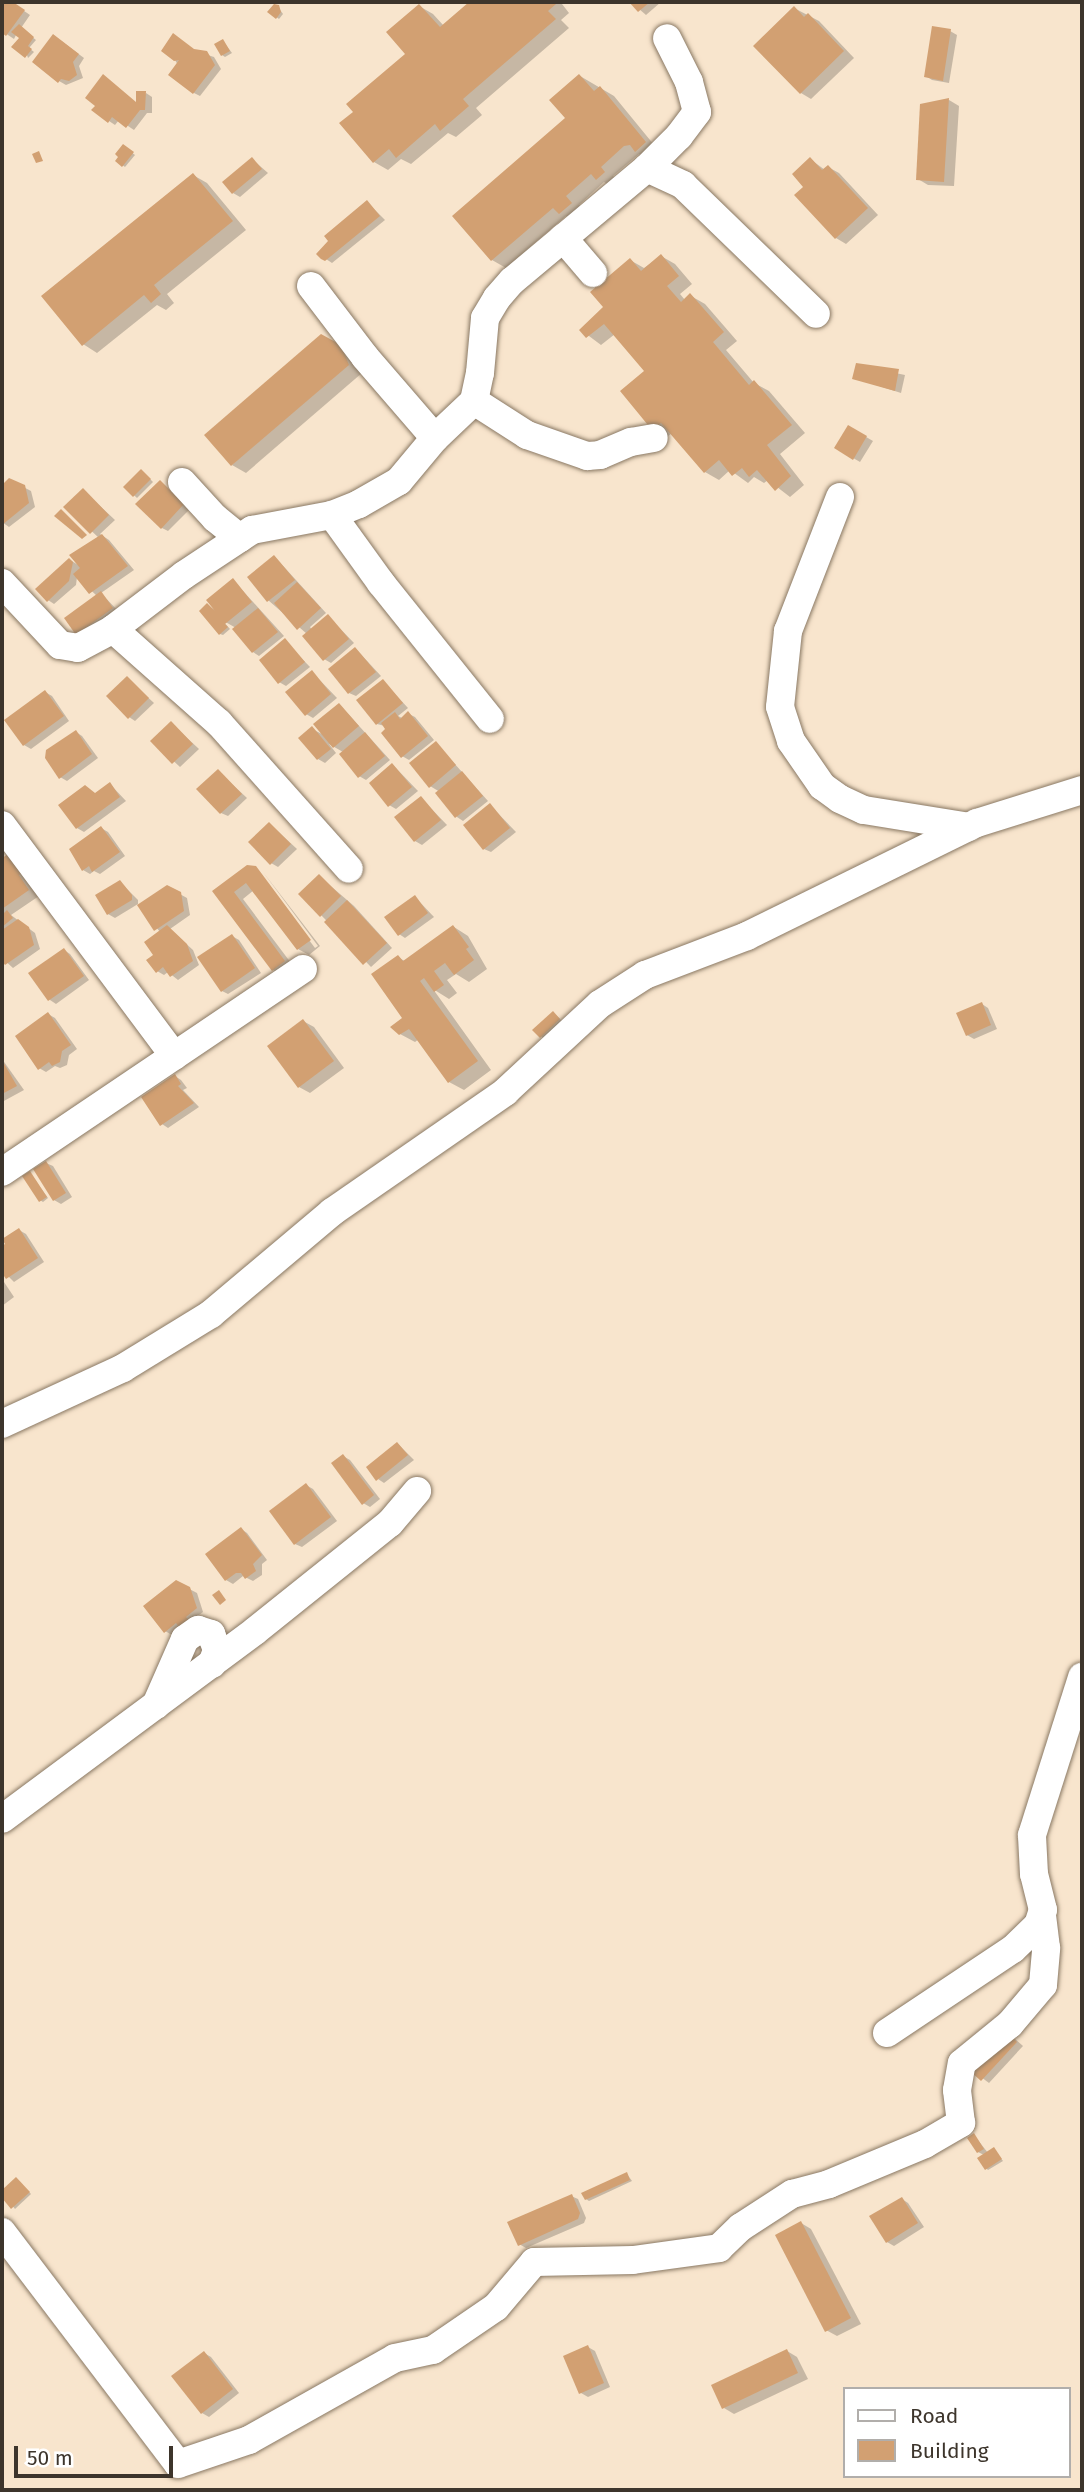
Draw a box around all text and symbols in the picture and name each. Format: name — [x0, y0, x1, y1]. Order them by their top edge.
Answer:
legend — [842, 2387, 1070, 2478]
text: Road — [910, 2403, 958, 2429]
scale bar — [18, 2432, 177, 2476]
text: Building — [910, 2438, 989, 2464]
text: 50 m — [27, 2445, 73, 2471]

